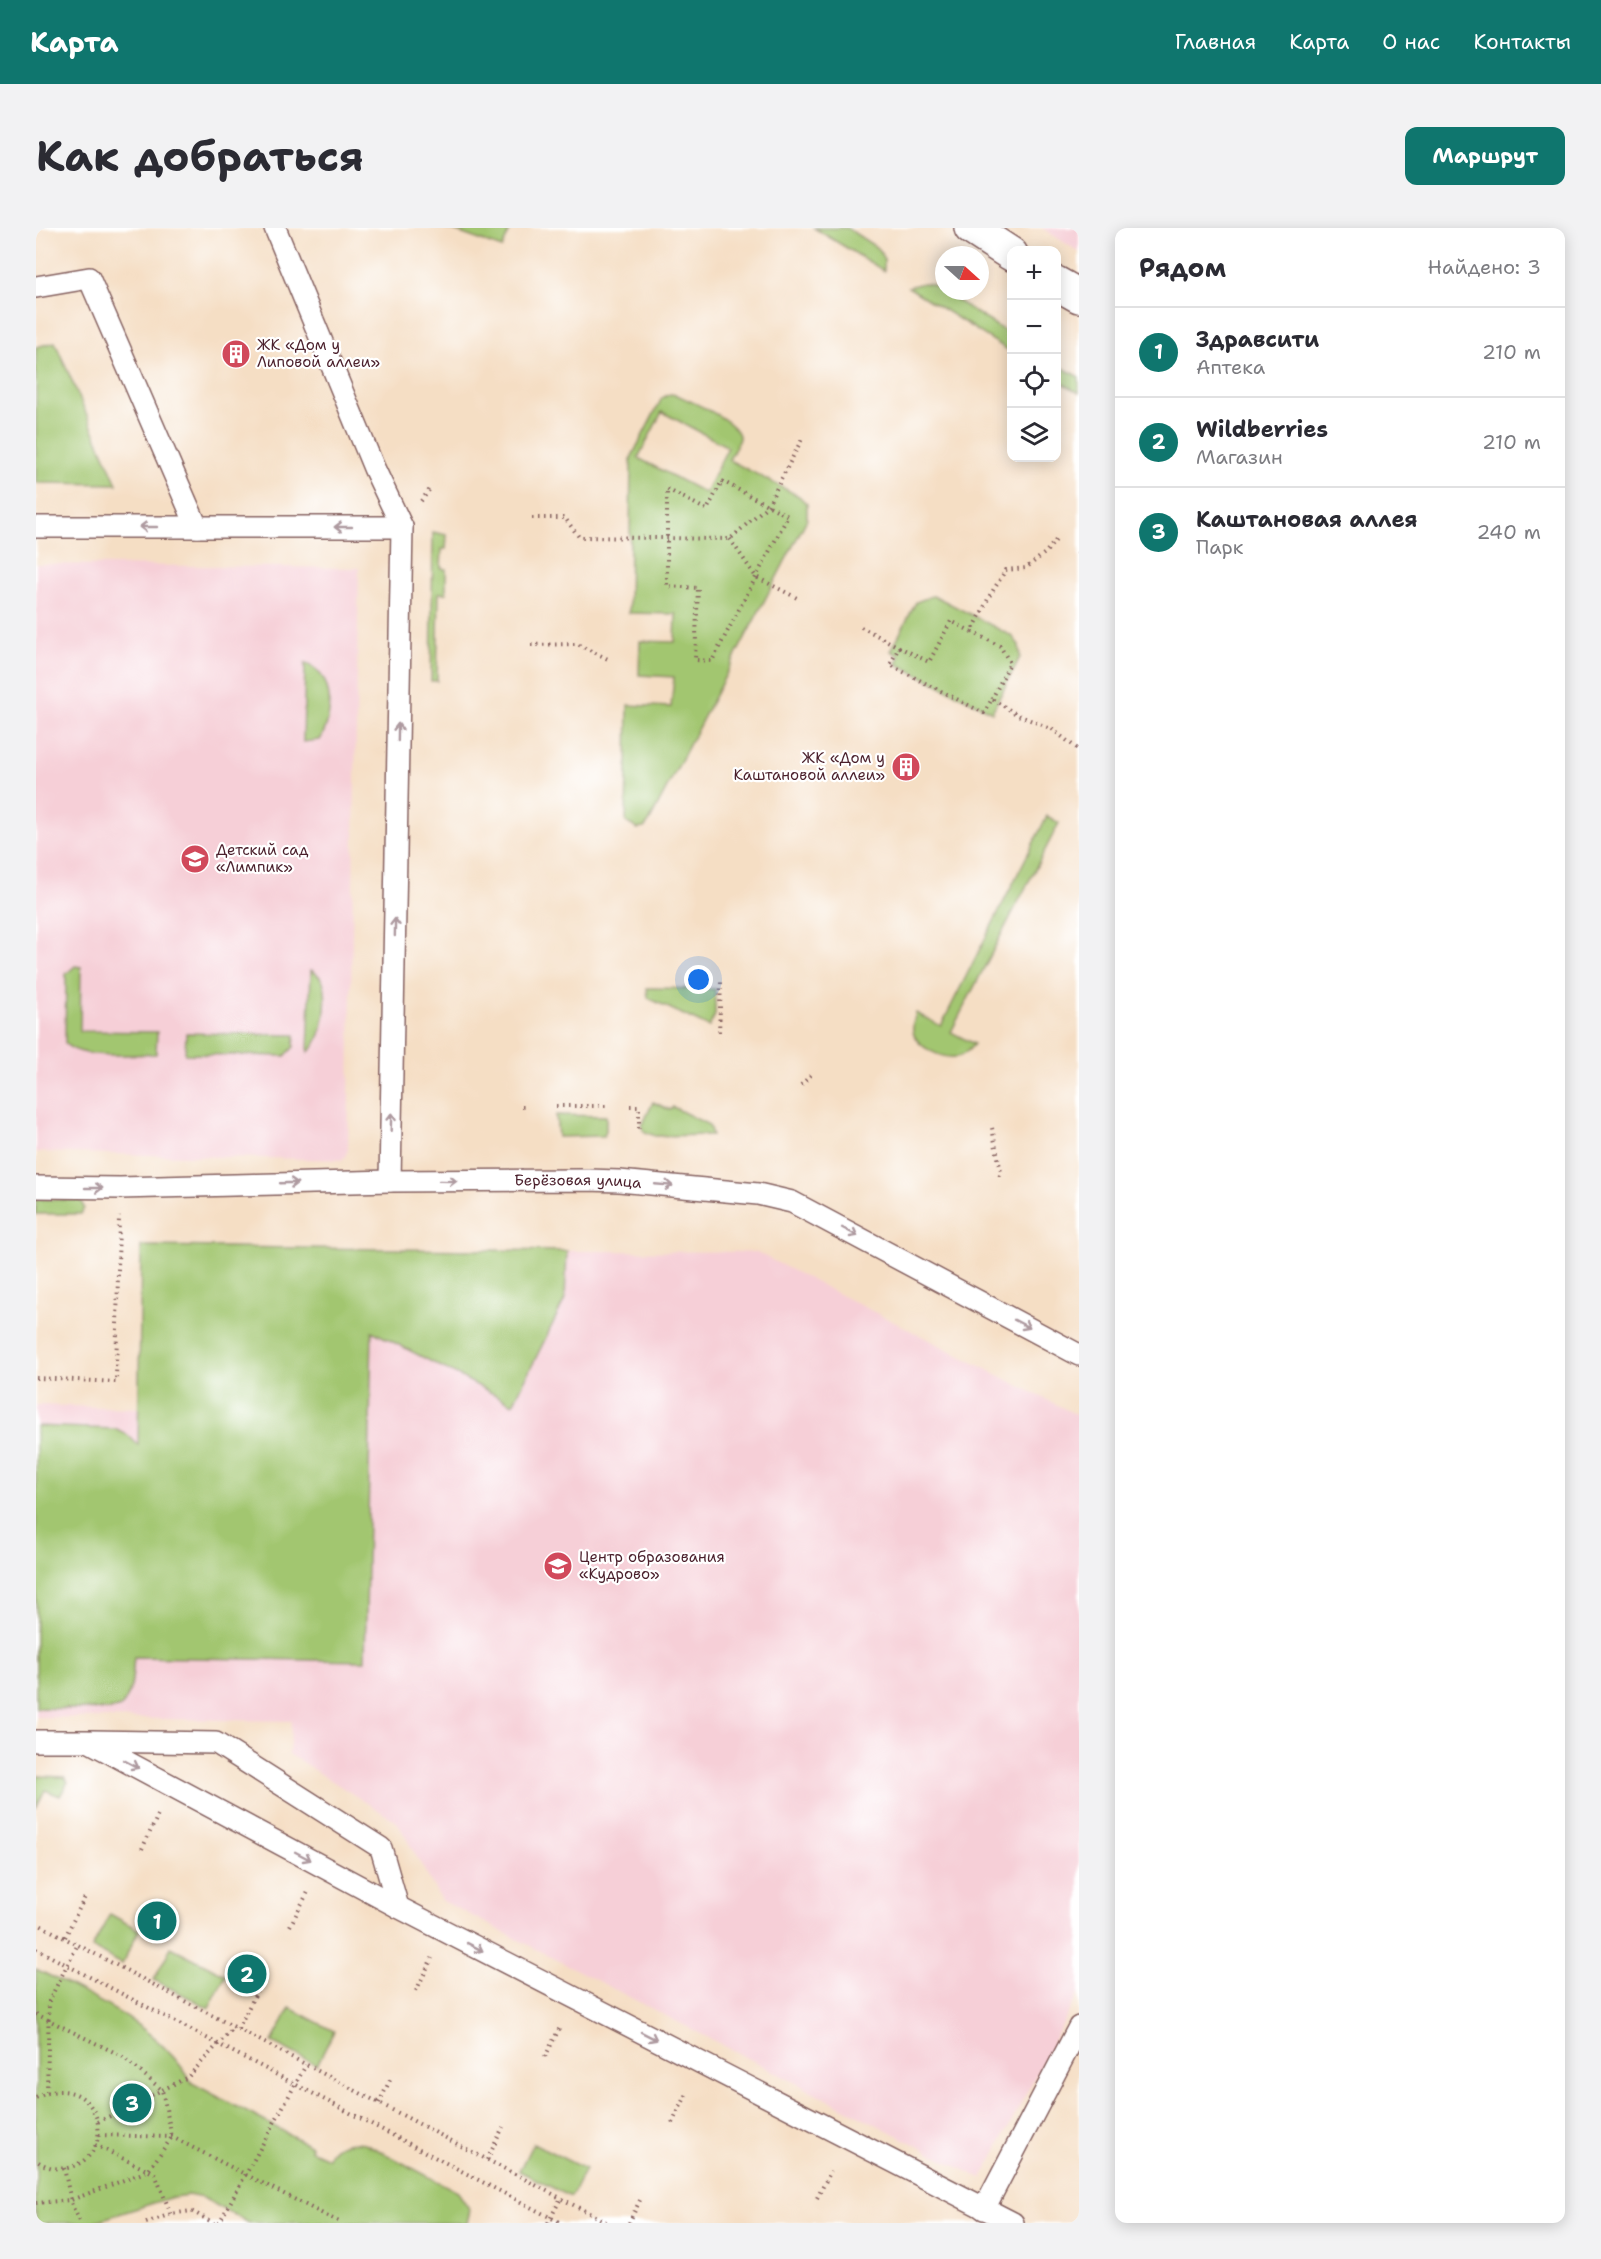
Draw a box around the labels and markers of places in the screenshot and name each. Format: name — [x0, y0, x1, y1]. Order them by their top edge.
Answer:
place label: ЖК «Дом у Липовой аллеи» — [257, 335, 380, 372]
building icon: ЖК «Дом у Липовой аллеи» — [220, 338, 252, 370]
place label: ЖК «Дом у Каштановой аллеи» — [734, 748, 885, 785]
building icon: ЖК «Дом у Каштановой аллеи» — [890, 751, 922, 783]
place label: Детский сад «Лимпик» — [216, 840, 309, 877]
school or university icon: Детский сад «Лимпик» — [179, 843, 211, 875]
place label: Центр образования «Кудрово» — [579, 1547, 725, 1584]
school or university icon: Центр образования «Кудрово» — [542, 1550, 574, 1582]
pin: 1 — [138, 1898, 176, 1944]
pin: 2 — [228, 1952, 266, 1996]
pin: 3 — [112, 2080, 152, 2126]

